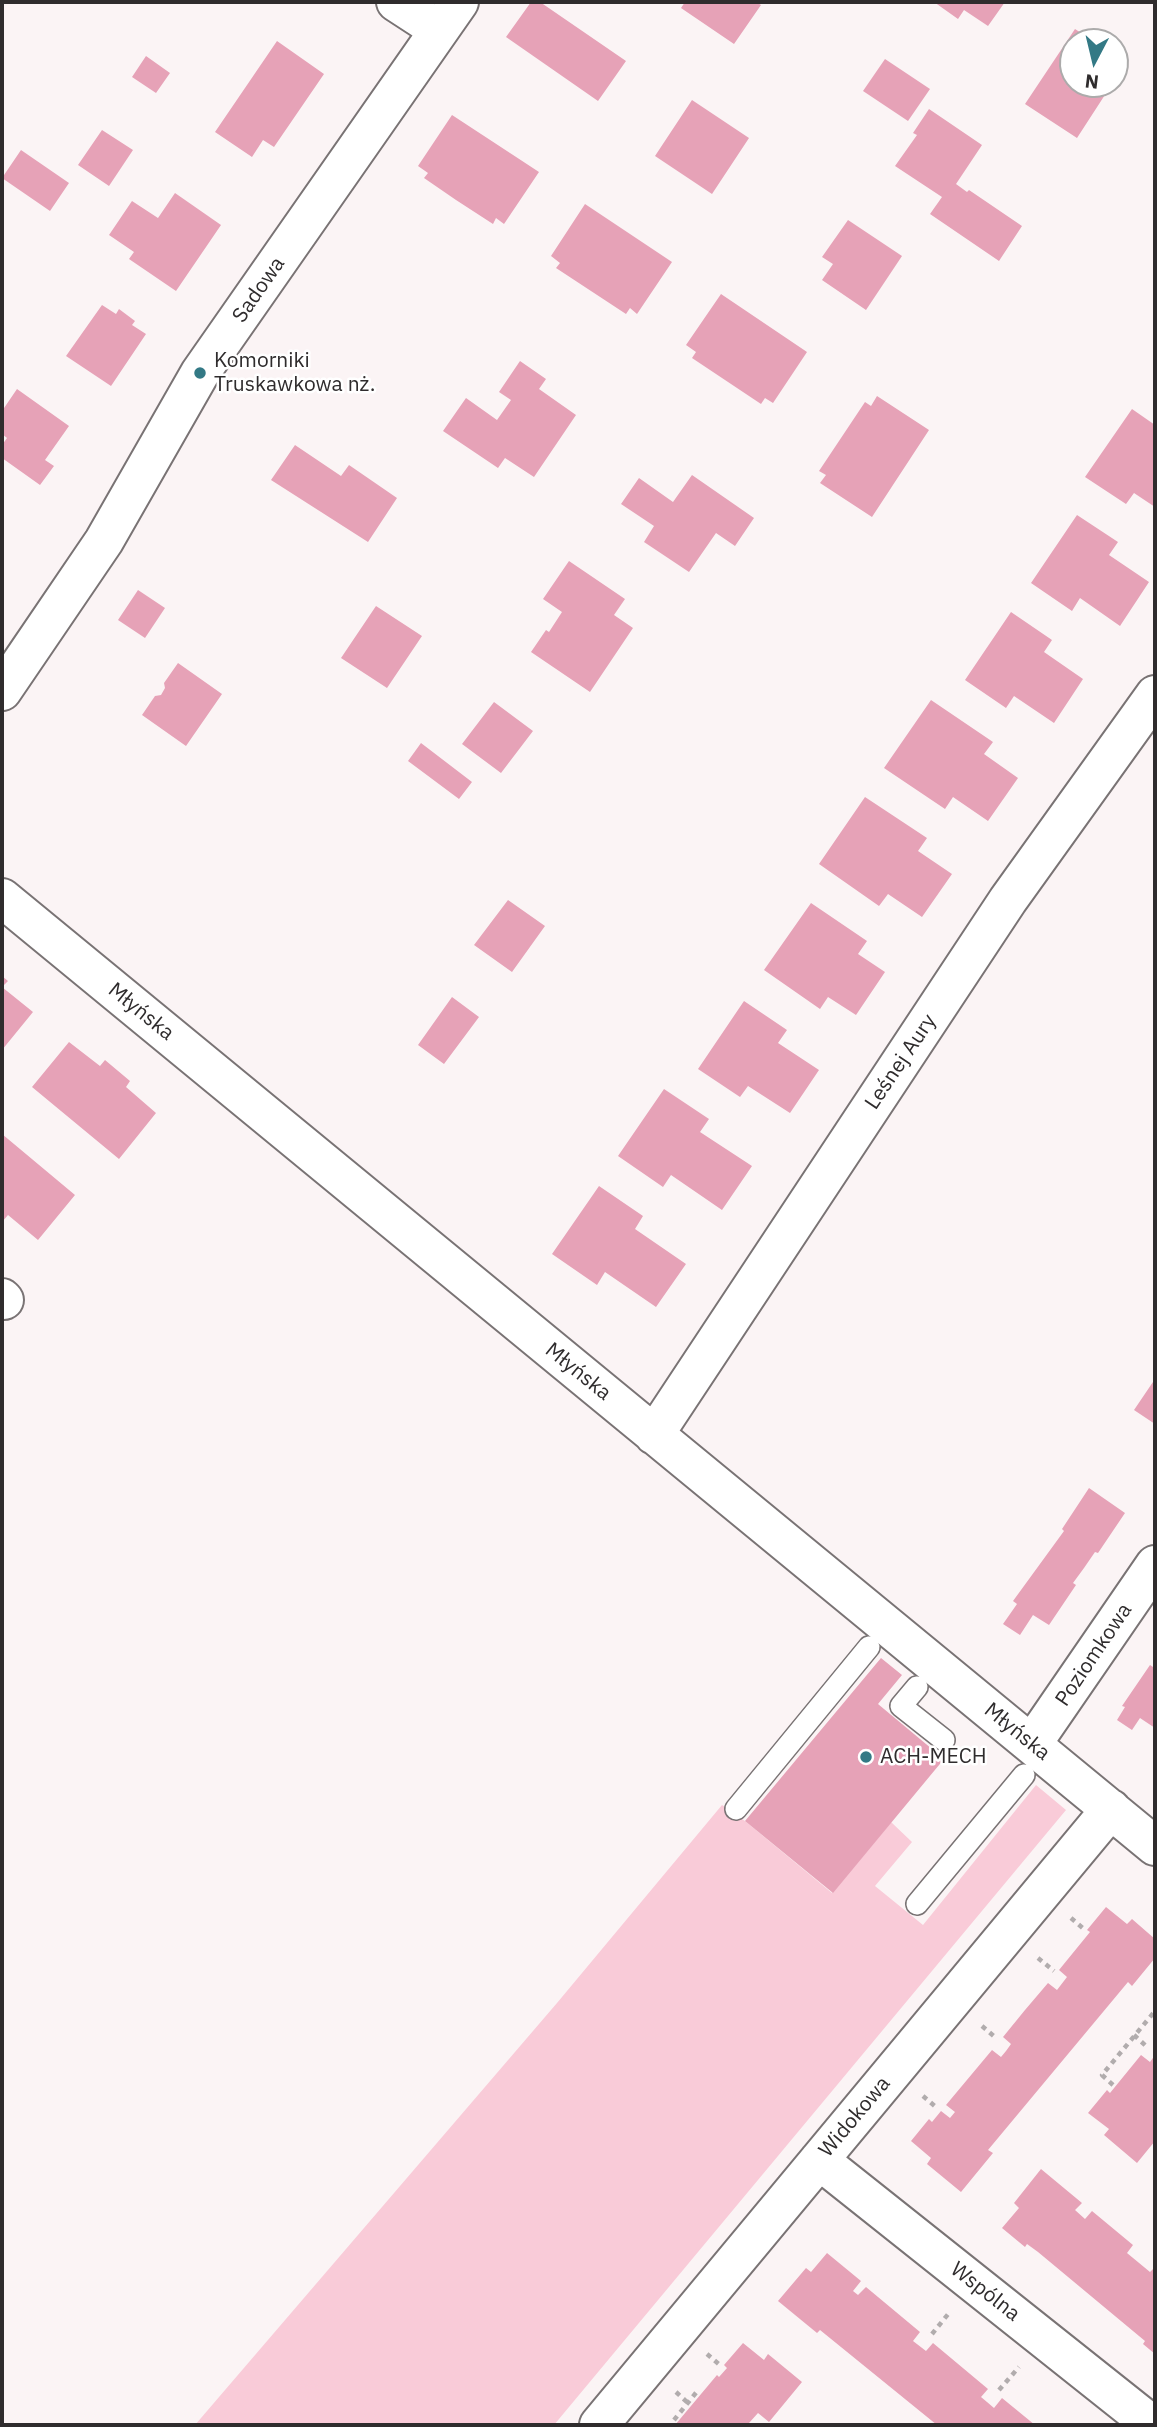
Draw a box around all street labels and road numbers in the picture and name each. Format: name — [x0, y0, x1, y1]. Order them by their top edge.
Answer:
street label: Sadowa — [227, 252, 291, 328]
street label: Młyńska — [103, 978, 179, 1046]
street label: Leśnej Aury — [860, 1010, 942, 1114]
street label: Młyńska — [540, 1338, 616, 1406]
street label: Poziomkowa — [1050, 1599, 1138, 1711]
street label: Młyńska — [979, 1698, 1055, 1766]
street label: Widokowa — [814, 2072, 896, 2162]
street label: Wspólna — [945, 2257, 1025, 2327]

